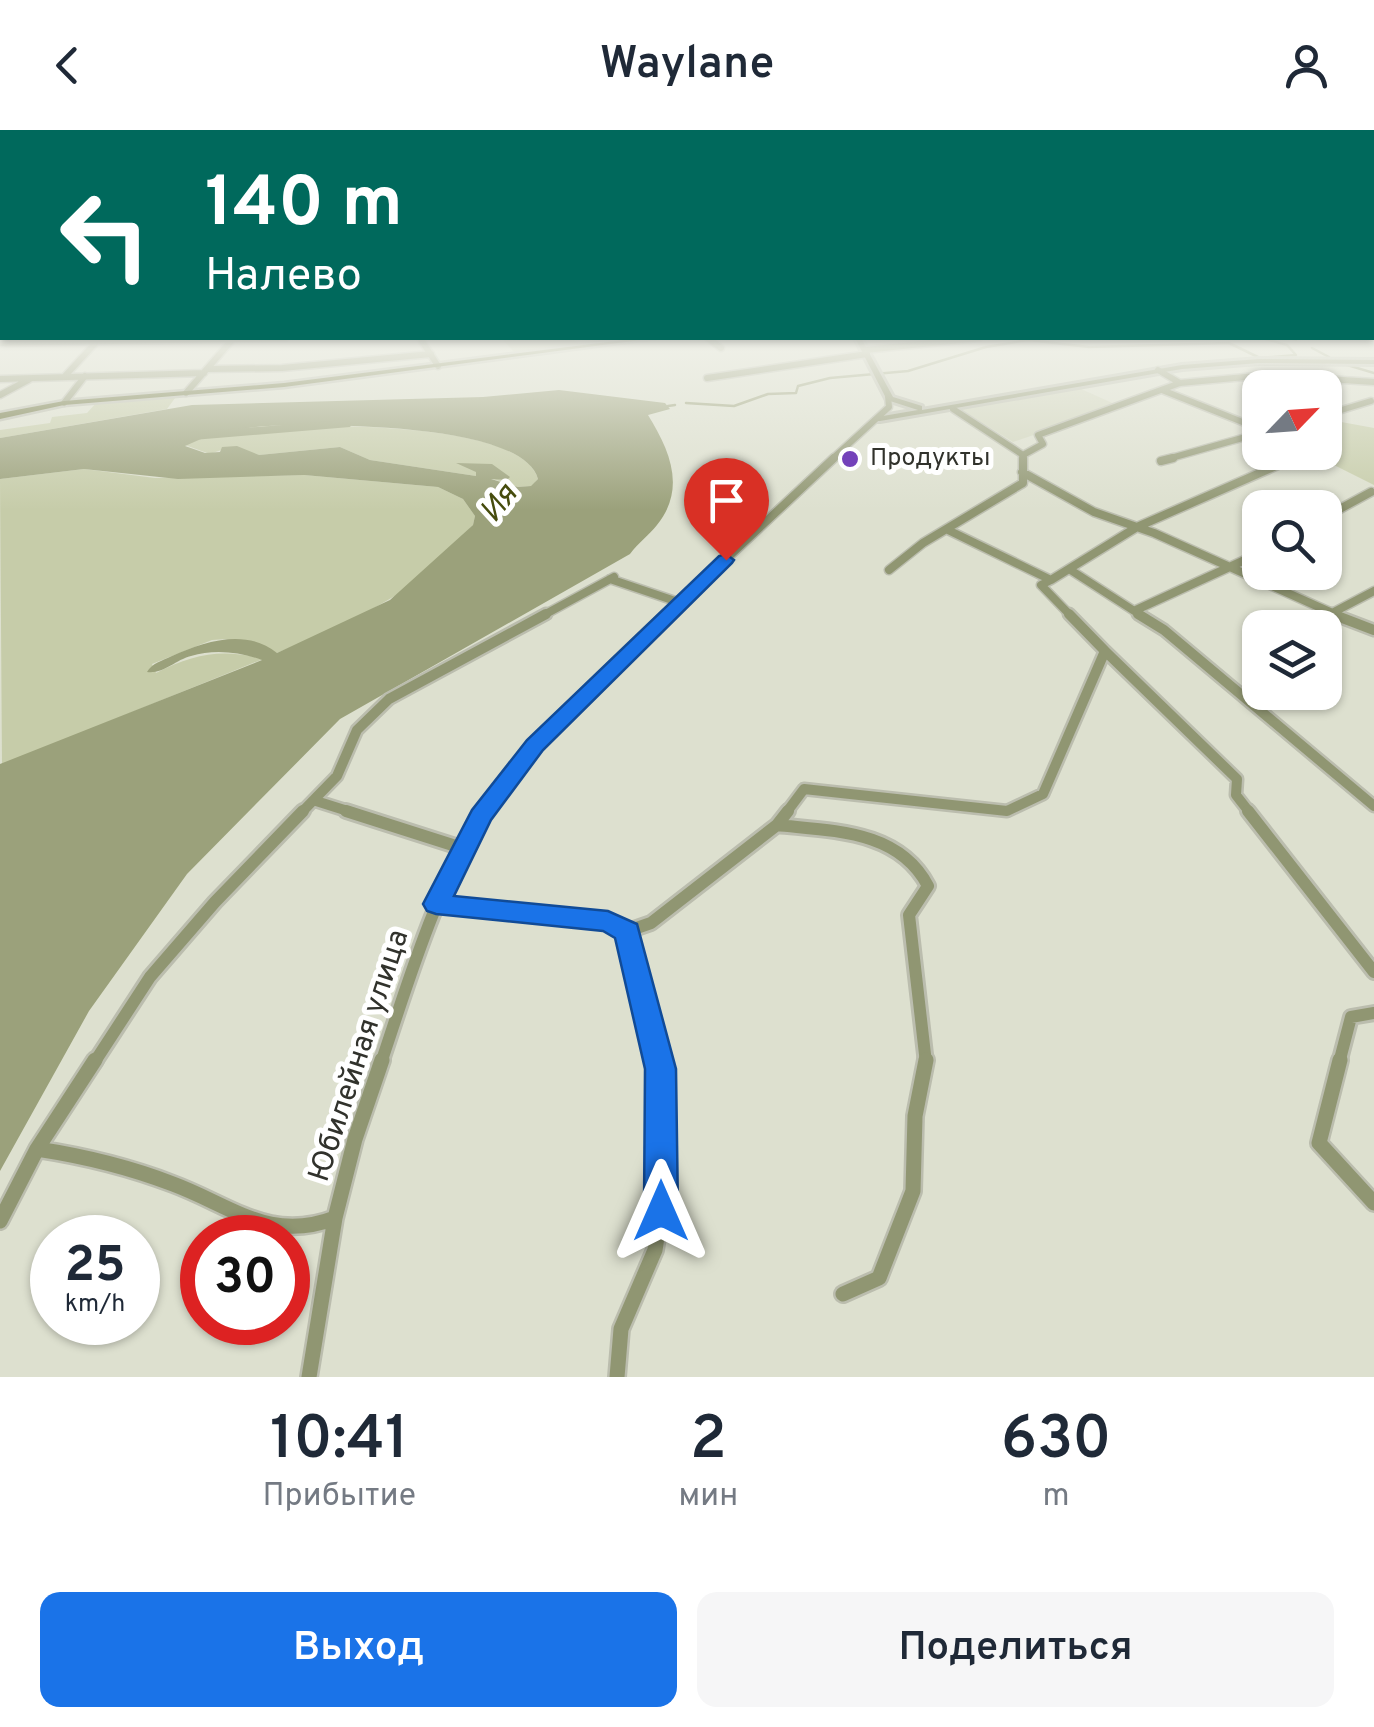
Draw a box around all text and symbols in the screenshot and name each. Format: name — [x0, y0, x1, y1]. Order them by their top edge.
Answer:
text: Waylane — [600, 37, 774, 94]
icon: back — [40, 38, 95, 93]
icon: person — [1279, 38, 1334, 93]
text: 140 m — [205, 162, 403, 251]
icon: left — [40, 170, 170, 300]
text: Налево — [205, 249, 362, 306]
north arrow — [1242, 370, 1342, 470]
map controls — [1242, 370, 1342, 710]
place label: Продукты — [870, 443, 990, 475]
marker: Продукты — [839, 448, 861, 470]
pin — [684, 458, 769, 561]
icon: arrive — [699, 473, 754, 528]
water label: Ия — [472, 476, 528, 531]
button: search — [1242, 490, 1342, 590]
button: layers — [1242, 610, 1342, 710]
street label: Юбилейная улица — [302, 925, 418, 1187]
position arrow — [609, 1159, 713, 1263]
speed limit sign: 30 — [180, 1215, 310, 1345]
text: 25 — [64, 1236, 126, 1299]
text: km/h — [65, 1289, 125, 1321]
text: 10:41 — [270, 1404, 408, 1480]
text: 2 — [690, 1404, 727, 1480]
text: 630 — [1001, 1404, 1112, 1480]
text: Прибытие — [262, 1477, 416, 1517]
text: мин — [678, 1477, 738, 1517]
text: m — [1043, 1477, 1070, 1517]
button: Выход — [40, 1592, 677, 1707]
button: Поделиться — [697, 1592, 1334, 1707]

